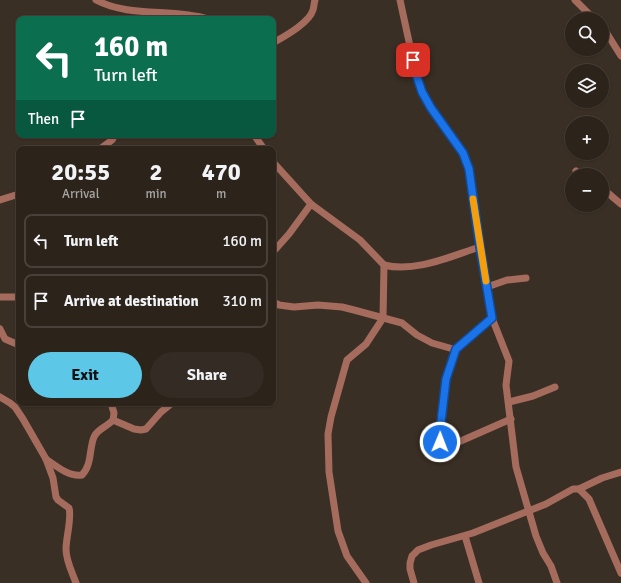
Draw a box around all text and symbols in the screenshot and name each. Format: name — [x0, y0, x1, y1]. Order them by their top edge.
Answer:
map controls — [565, 12, 609, 212]
button: search — [565, 12, 609, 56]
text: 160 m — [94, 30, 168, 64]
icon: left — [28, 32, 80, 84]
pin — [396, 43, 430, 77]
icon: arrive — [402, 49, 424, 71]
text: Turn left — [94, 64, 157, 86]
button: layers — [565, 64, 609, 108]
icon: arrive — [67, 108, 89, 130]
text: Then — [28, 110, 59, 128]
button: + — [565, 116, 609, 160]
text: 20:55 — [51, 157, 110, 187]
text: 2 — [150, 157, 162, 187]
text: 470 — [202, 157, 241, 187]
button: − — [565, 168, 609, 212]
text: Arrival — [62, 186, 99, 202]
text: min — [146, 186, 167, 202]
text: m — [216, 186, 226, 202]
icon: left — [30, 230, 52, 252]
text: Turn left — [64, 232, 118, 250]
text: 160 m — [222, 232, 262, 250]
icon: arrive — [30, 290, 52, 312]
text: Arrive at destination — [64, 292, 199, 310]
text: 310 m — [222, 292, 262, 310]
button: Exit — [28, 352, 142, 398]
button: Share — [150, 352, 264, 398]
position arrow — [419, 421, 461, 463]

